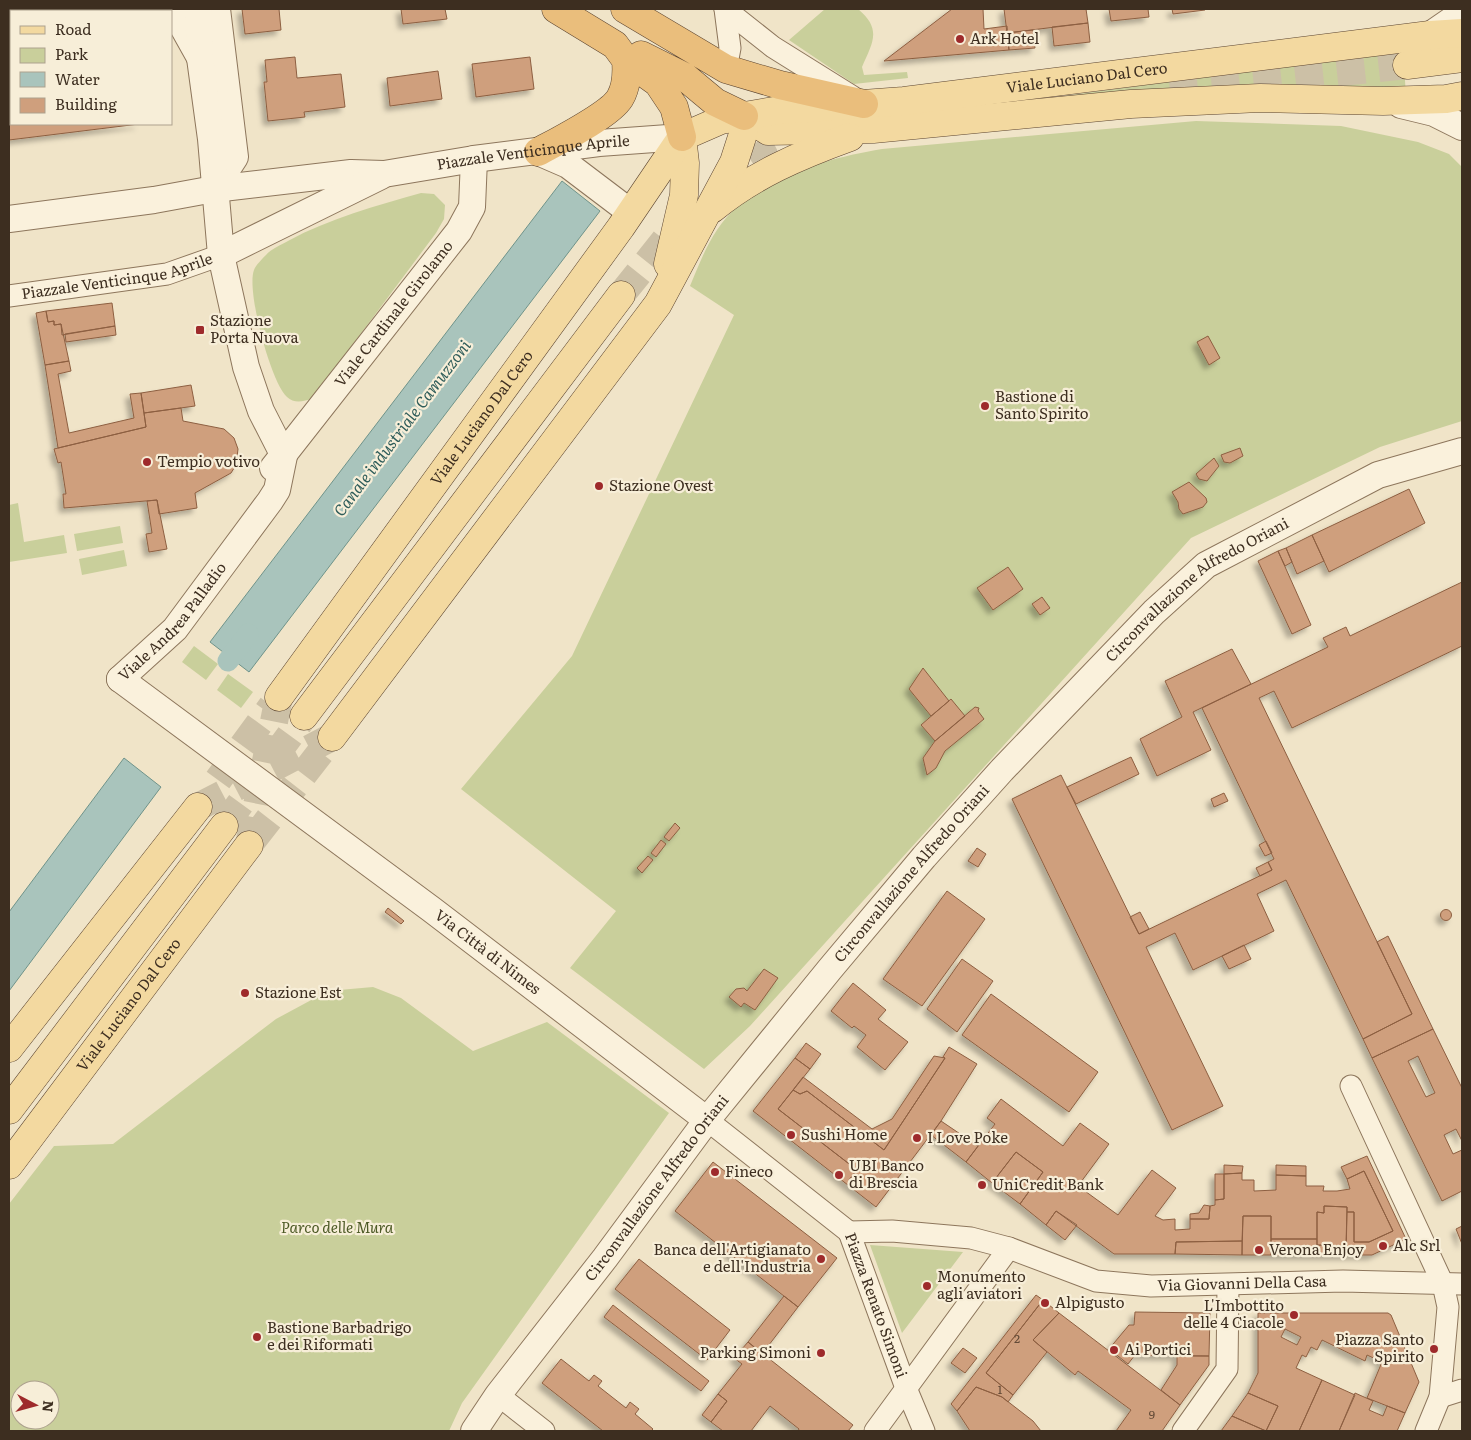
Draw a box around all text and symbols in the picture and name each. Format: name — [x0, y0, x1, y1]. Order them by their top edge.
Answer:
legend — [10, 10, 172, 125]
text: Road — [55, 17, 91, 40]
place label: Ark Hotel — [970, 26, 1039, 49]
marker: Ark Hotel — [954, 33, 966, 45]
text: Park — [55, 42, 89, 65]
street label: Viale Luciano Dal Cero — [1005, 55, 1169, 98]
text: Water — [55, 67, 100, 90]
text: Building — [55, 92, 117, 115]
street label: Piazzale Venticinque Aprile — [435, 128, 631, 175]
street label: Viale Cardinale Girolamo — [328, 234, 458, 391]
street label: Piazzale Venticinque Aprile — [20, 246, 216, 304]
place label: Stazione Porta Nuova — [210, 308, 299, 348]
marker: Stazione Porta Nuova — [194, 324, 206, 336]
water label: Canale industriale Camuzzoni — [327, 334, 476, 521]
street label: Viale Luciano Dal Cero — [424, 345, 538, 489]
place label: Bastione di Santo Spirito — [995, 384, 1089, 424]
marker: Bastione di Santo Spirito — [979, 400, 991, 412]
place label: Tempio votivo — [157, 449, 260, 472]
marker: Tempio votivo — [141, 456, 153, 468]
place label: Stazione Ovest — [609, 473, 713, 496]
marker: Stazione Ovest — [593, 480, 605, 492]
street label: Circonvallazione Alfredo Oriani — [1099, 511, 1292, 666]
street label: Viale Andrea Palladio — [112, 557, 231, 686]
street label: Circonvallazione Alfredo Oriani — [827, 779, 994, 967]
street label: Via Città di Nimes — [431, 903, 547, 999]
street label: Viale Luciano Dal Cero — [70, 932, 186, 1076]
place label: Stazione Est — [255, 980, 342, 1003]
marker: Stazione Est — [239, 987, 251, 999]
street label: Circonvallazione Alfredo Oriani — [578, 1089, 733, 1286]
place label: Sushi Home — [801, 1122, 888, 1145]
place label: I Love Poke — [927, 1125, 1008, 1148]
marker: Sushi Home — [785, 1129, 797, 1141]
marker: I Love Poke — [911, 1132, 923, 1144]
place label: UBI Banco di Brescia — [849, 1153, 924, 1193]
place label: Fineco — [725, 1159, 773, 1182]
marker: Fineco — [709, 1166, 721, 1178]
marker: UBI Banco di Brescia — [833, 1169, 845, 1181]
place label: UniCredit Bank — [992, 1172, 1105, 1195]
marker: UniCredit Bank — [976, 1179, 988, 1191]
park label: Parco delle Mura — [281, 1215, 394, 1238]
street label: Piazza Renato Simoni — [840, 1229, 914, 1381]
place label: Alc Srl — [1393, 1233, 1440, 1256]
place label: Banca dell'Artigianato e dell'Industria — [653, 1237, 812, 1277]
place label: Verona Enjoy — [1269, 1237, 1364, 1260]
marker: Alc Srl — [1377, 1240, 1389, 1252]
marker: Verona Enjoy — [1253, 1244, 1265, 1256]
marker: Banca dell'Artigianato e dell'Industria — [815, 1253, 827, 1265]
place label: Monumento agli aviatori — [937, 1264, 1026, 1304]
street label: Via Giovanni Della Casa — [1157, 1268, 1328, 1296]
marker: Monumento agli aviatori — [921, 1280, 933, 1292]
place label: Alpigusto — [1055, 1290, 1125, 1313]
place label: L'Imbottito delle 4 Ciacole — [1183, 1293, 1284, 1333]
marker: Alpigusto — [1039, 1297, 1051, 1309]
marker: L'Imbottito delle 4 Ciacole — [1288, 1309, 1300, 1321]
place label: Bastione Barbadrigo e dei Riformati — [267, 1315, 412, 1355]
place label: Piazza Santo Spirito — [1335, 1327, 1424, 1367]
house number: 2 — [1014, 1329, 1020, 1347]
marker: Bastione Barbadrigo e dei Riformati — [251, 1331, 263, 1343]
place label: Ai Portici — [1124, 1337, 1191, 1360]
place label: Parking Simoni — [700, 1340, 811, 1363]
marker: Piazza Santo Spirito — [1428, 1343, 1440, 1355]
marker: Ai Portici — [1108, 1344, 1120, 1356]
marker: Parking Simoni — [815, 1347, 827, 1359]
north arrow — [10, 1380, 60, 1430]
house number: 1 — [998, 1380, 1003, 1398]
text: N — [38, 1400, 59, 1414]
house number: 9 — [1149, 1405, 1155, 1423]

